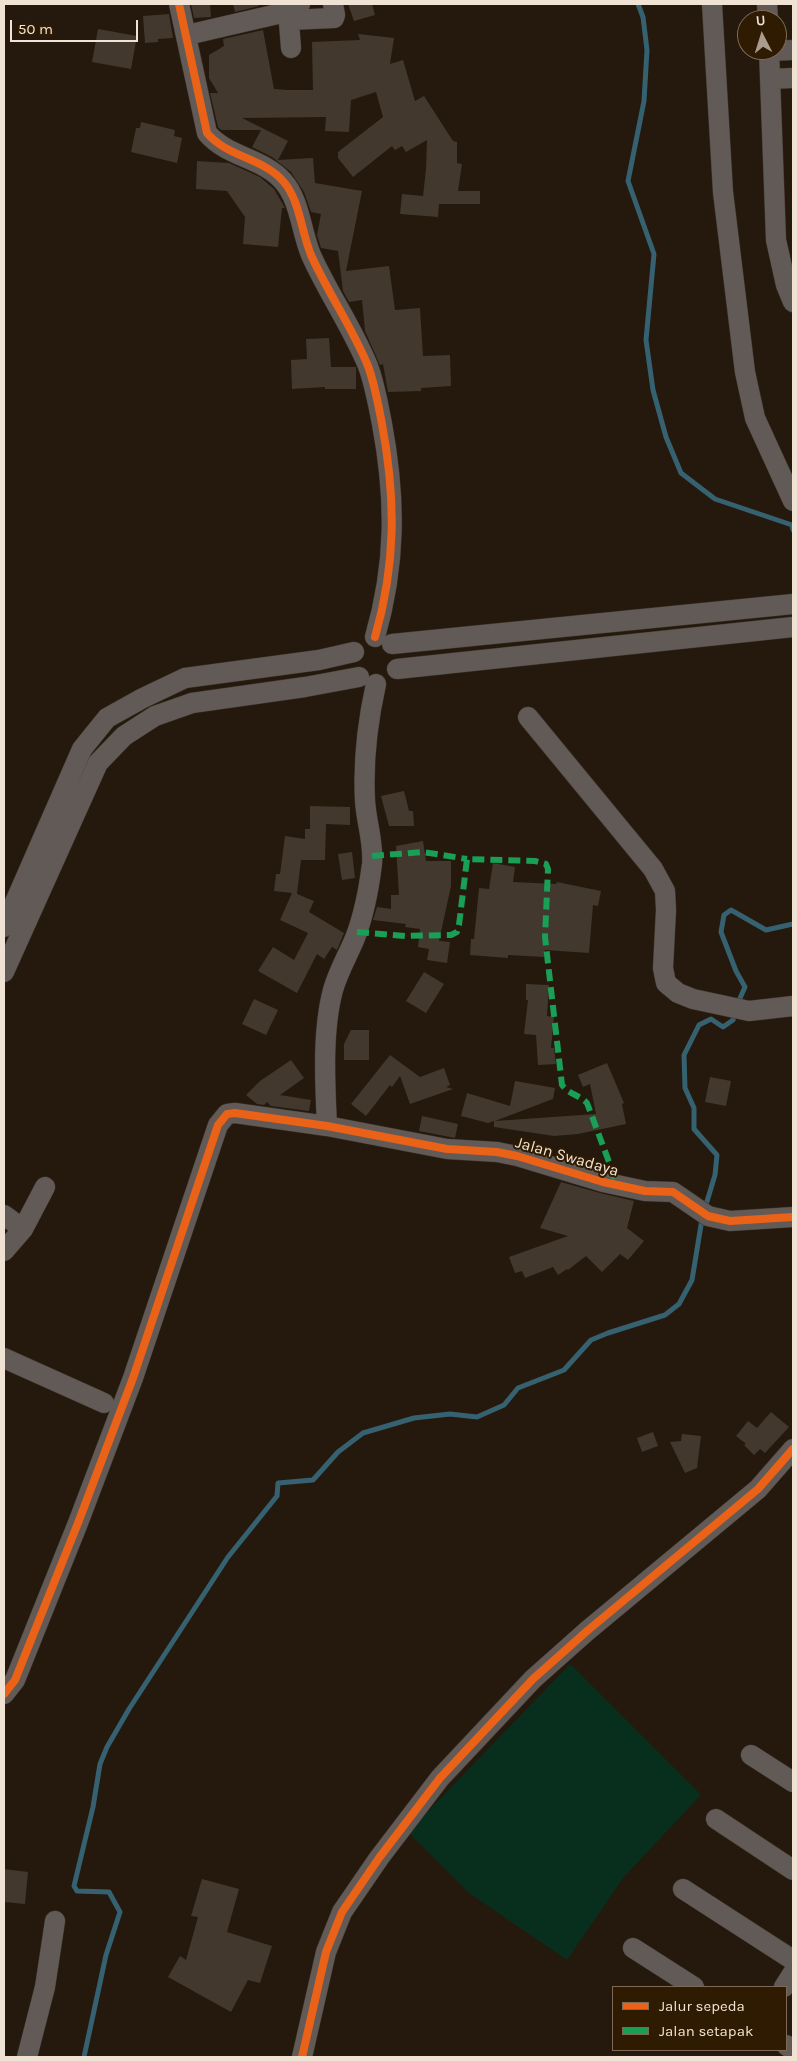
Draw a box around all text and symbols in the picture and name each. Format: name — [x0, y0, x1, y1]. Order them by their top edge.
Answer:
scale bar — [12, 10, 140, 42]
north arrow — [737, 10, 787, 60]
text: U — [755, 12, 766, 29]
text: 50 m — [18, 20, 53, 38]
street label: Jalan Swadaya — [513, 1133, 621, 1181]
legend — [612, 1986, 787, 2051]
text: Jalur sepeda — [659, 1997, 745, 2015]
text: Jalan setapak — [659, 2022, 753, 2040]

